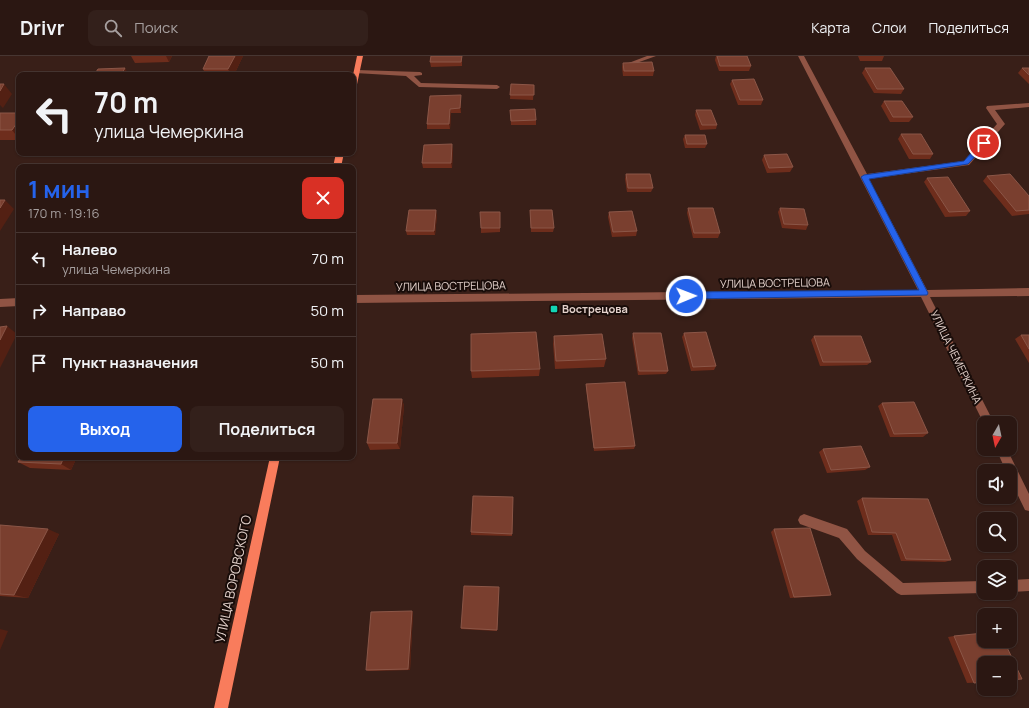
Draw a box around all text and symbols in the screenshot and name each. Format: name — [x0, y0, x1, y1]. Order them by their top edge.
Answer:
search box — [88, 10, 368, 46]
text: Drivr — [20, 15, 64, 41]
icon: search — [102, 17, 124, 39]
text: Поиск — [134, 17, 178, 38]
text: Карта — [811, 18, 850, 37]
text: Слои — [872, 18, 906, 37]
text: Поделиться — [928, 18, 1009, 37]
text: 70 m — [94, 83, 158, 121]
icon: left — [28, 88, 80, 140]
text: улица Чемеркина — [94, 119, 244, 143]
pin — [967, 126, 1001, 160]
icon: arrive — [973, 132, 995, 154]
text: 1 мин — [28, 172, 90, 205]
button: close — [302, 177, 344, 219]
text: 170 m · 19:16 — [28, 204, 99, 222]
text: Налево — [62, 239, 117, 260]
icon: left — [28, 248, 50, 270]
text: 70 m — [312, 248, 344, 269]
text: улица Чемеркина — [62, 260, 170, 278]
street label: УЛИЦА ВОСТРЕЦОВА — [720, 274, 830, 291]
position arrow — [665, 275, 707, 317]
street label: УЛИЦА ВОСТРЕЦОВА — [396, 277, 506, 294]
icon: right — [28, 300, 50, 322]
text: Направо — [62, 300, 126, 321]
text: 50 m — [310, 300, 344, 321]
place label: Вострецова — [562, 301, 628, 316]
marker: Вострецова — [549, 304, 559, 314]
street label: УЛИЦА ЧЕМЕРКИНА — [927, 307, 986, 406]
icon: arrive — [28, 352, 50, 374]
text: Пункт назначения — [62, 352, 198, 373]
text: 50 m — [310, 352, 344, 373]
button: Выход — [28, 406, 182, 452]
button: Поделиться — [190, 406, 344, 452]
north arrow — [977, 416, 1017, 456]
map controls — [977, 416, 1017, 696]
button: sound — [977, 464, 1017, 504]
button: search — [977, 512, 1017, 552]
street label: УЛИЦА ВОРОВСКОГО — [211, 513, 255, 645]
button: layers — [977, 560, 1017, 600]
button: + — [977, 608, 1017, 648]
button: − — [977, 656, 1017, 696]

